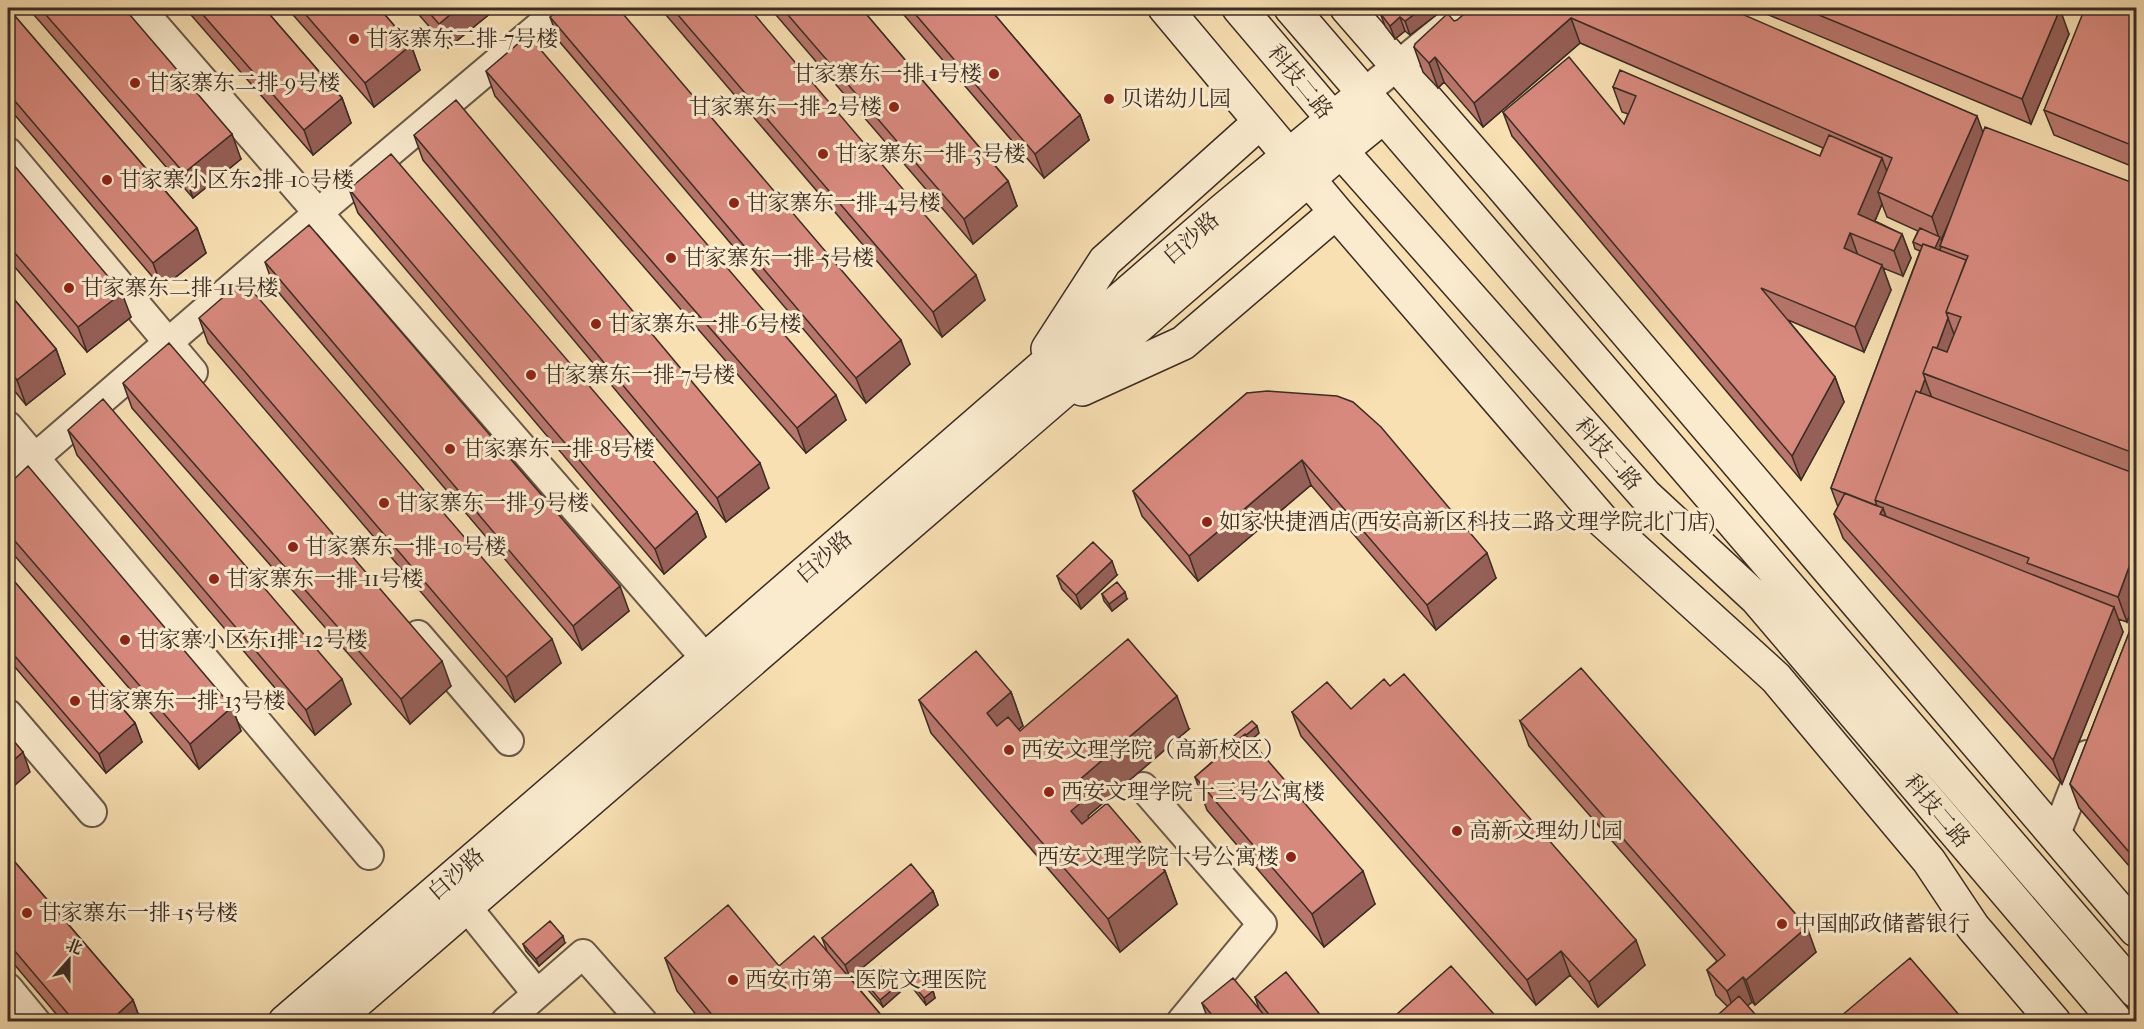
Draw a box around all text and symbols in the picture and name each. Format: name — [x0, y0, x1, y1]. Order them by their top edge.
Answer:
place label: 甘家寨东二排-7号楼 — [366, 26, 558, 52]
marker: 甘家寨东二排-7号楼 — [347, 32, 361, 46]
street label: 科技二路 — [1262, 40, 1338, 124]
place label: 甘家寨东一排-1号楼 — [792, 61, 982, 87]
marker: 甘家寨东一排-1号楼 — [987, 67, 1001, 81]
place label: 甘家寨东二排-9号楼 — [147, 70, 340, 96]
marker: 甘家寨东二排-9号楼 — [128, 76, 142, 90]
place label: 贝诺幼儿园 — [1121, 86, 1231, 112]
marker: 贝诺幼儿园 — [1102, 92, 1116, 106]
place label: 甘家寨东一排-2号楼 — [689, 94, 882, 120]
marker: 甘家寨东一排-2号楼 — [887, 100, 901, 114]
place label: 甘家寨东一排-3号楼 — [835, 141, 1026, 167]
marker: 甘家寨东一排-3号楼 — [816, 147, 830, 161]
place label: 甘家寨小区东2排-10号楼 — [119, 167, 354, 193]
marker: 甘家寨小区东2排-10号楼 — [100, 173, 114, 187]
place label: 甘家寨东一排-4号楼 — [746, 190, 941, 216]
marker: 甘家寨东一排-4号楼 — [727, 196, 741, 210]
street label: 白沙路 — [1158, 207, 1224, 269]
place label: 甘家寨东一排-5号楼 — [683, 245, 874, 271]
marker: 甘家寨东一排-5号楼 — [664, 251, 678, 265]
place label: 甘家寨东二排-11号楼 — [81, 275, 278, 301]
marker: 甘家寨东二排-11号楼 — [62, 281, 76, 295]
place label: 甘家寨东一排-6号楼 — [608, 311, 802, 337]
marker: 甘家寨东一排-6号楼 — [589, 317, 603, 331]
place label: 甘家寨东一排-7号楼 — [543, 362, 735, 388]
marker: 甘家寨东一排-7号楼 — [524, 368, 538, 382]
street label: 科技二路 — [1569, 412, 1647, 496]
place label: 甘家寨东一排-8号楼 — [462, 436, 655, 462]
marker: 甘家寨东一排-8号楼 — [443, 442, 457, 456]
place label: 甘家寨东一排-9号楼 — [396, 490, 589, 516]
marker: 甘家寨东一排-9号楼 — [377, 496, 391, 510]
place label: 如家快捷酒店(西安高新区科技二路文理学院北门店) — [1219, 509, 1715, 535]
marker: 如家快捷酒店(西安高新区科技二路文理学院北门店) — [1200, 515, 1214, 529]
street label: 白沙路 — [791, 526, 857, 588]
place label: 甘家寨东一排-10号楼 — [305, 534, 507, 560]
marker: 甘家寨东一排-10号楼 — [286, 540, 300, 554]
place label: 甘家寨东一排-11号楼 — [226, 566, 423, 592]
marker: 甘家寨东一排-11号楼 — [207, 572, 221, 586]
place label: 甘家寨小区东1排-12号楼 — [137, 627, 368, 653]
marker: 甘家寨小区东1排-12号楼 — [118, 633, 132, 647]
place label: 甘家寨东一排-13号楼 — [87, 688, 286, 714]
marker: 甘家寨东一排-13号楼 — [68, 694, 82, 708]
place label: 西安文理学院（高新校区） — [1021, 737, 1285, 763]
marker: 西安文理学院（高新校区） — [1002, 743, 1016, 757]
street label: 科技二路 — [1899, 769, 1975, 853]
place label: 西安文理学院十三号公寓楼 — [1061, 779, 1325, 805]
marker: 西安文理学院十三号公寓楼 — [1042, 785, 1056, 799]
place label: 高新文理幼儿园 — [1469, 818, 1623, 844]
marker: 高新文理幼儿园 — [1450, 824, 1464, 838]
street label: 白沙路 — [423, 843, 489, 905]
place label: 西安文理学院十号公寓楼 — [1037, 844, 1279, 870]
marker: 西安文理学院十号公寓楼 — [1284, 850, 1298, 864]
place label: 甘家寨东一排-15号楼 — [39, 900, 238, 926]
marker: 甘家寨东一排-15号楼 — [20, 906, 34, 920]
place label: 中国邮政储蓄银行 — [1794, 911, 1970, 937]
marker: 中国邮政储蓄银行 — [1775, 917, 1789, 931]
north arrow — [39, 930, 99, 990]
text: 北 — [63, 935, 85, 958]
place label: 西安市第一医院文理医院 — [745, 967, 987, 993]
marker: 西安市第一医院文理医院 — [726, 973, 740, 987]

